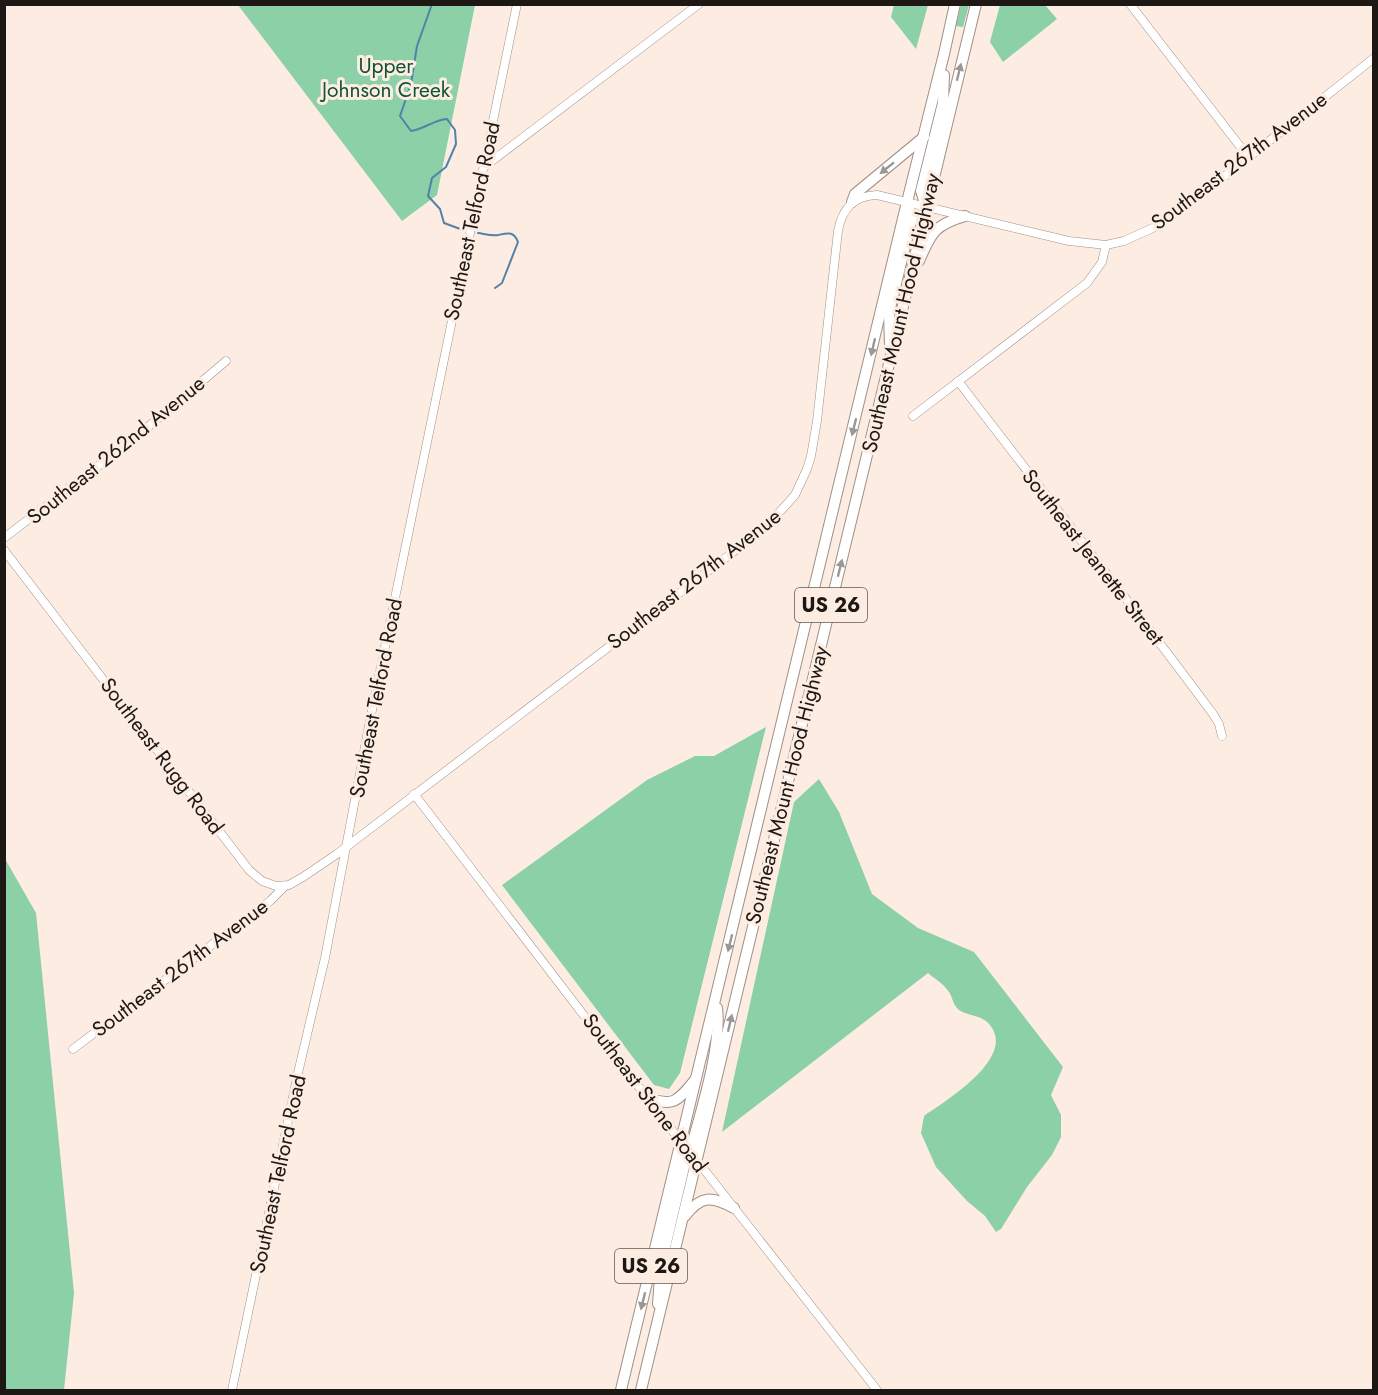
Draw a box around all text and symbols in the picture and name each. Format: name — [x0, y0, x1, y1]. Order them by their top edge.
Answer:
park label: Upper Johnson Creek — [319, 51, 451, 105]
one-way arrow — [955, 63, 965, 81]
street label: Southeast 267th Avenue — [1145, 85, 1333, 237]
street label: Southeast Telford Road — [436, 119, 508, 323]
one-way arrow — [879, 162, 894, 174]
street label: Southeast Mount Hood Highway — [854, 170, 948, 456]
one-way arrow — [867, 338, 877, 357]
street label: Southeast 262nd Avenue — [20, 369, 212, 531]
one-way arrow — [848, 418, 858, 436]
street label: Southeast Jeanette Street — [1015, 463, 1171, 651]
street label: Southeast 267th Avenue — [601, 501, 788, 657]
one-way arrow — [835, 559, 845, 577]
road number: US 26 — [795, 588, 867, 622]
street label: Southeast Telford Road — [342, 596, 410, 800]
street label: Southeast Mount Hood Highway — [738, 642, 836, 927]
street label: Southeast Rugg Road — [93, 671, 231, 841]
street label: Southeast 267th Avenue — [86, 892, 274, 1044]
one-way arrow — [724, 934, 734, 953]
street label: Southeast Stone Road — [575, 1007, 715, 1179]
one-way arrow — [725, 1014, 735, 1032]
street label: Southeast Telford Road — [242, 1072, 314, 1276]
road number: US 26 — [615, 1249, 687, 1283]
one-way arrow — [637, 1292, 647, 1310]

